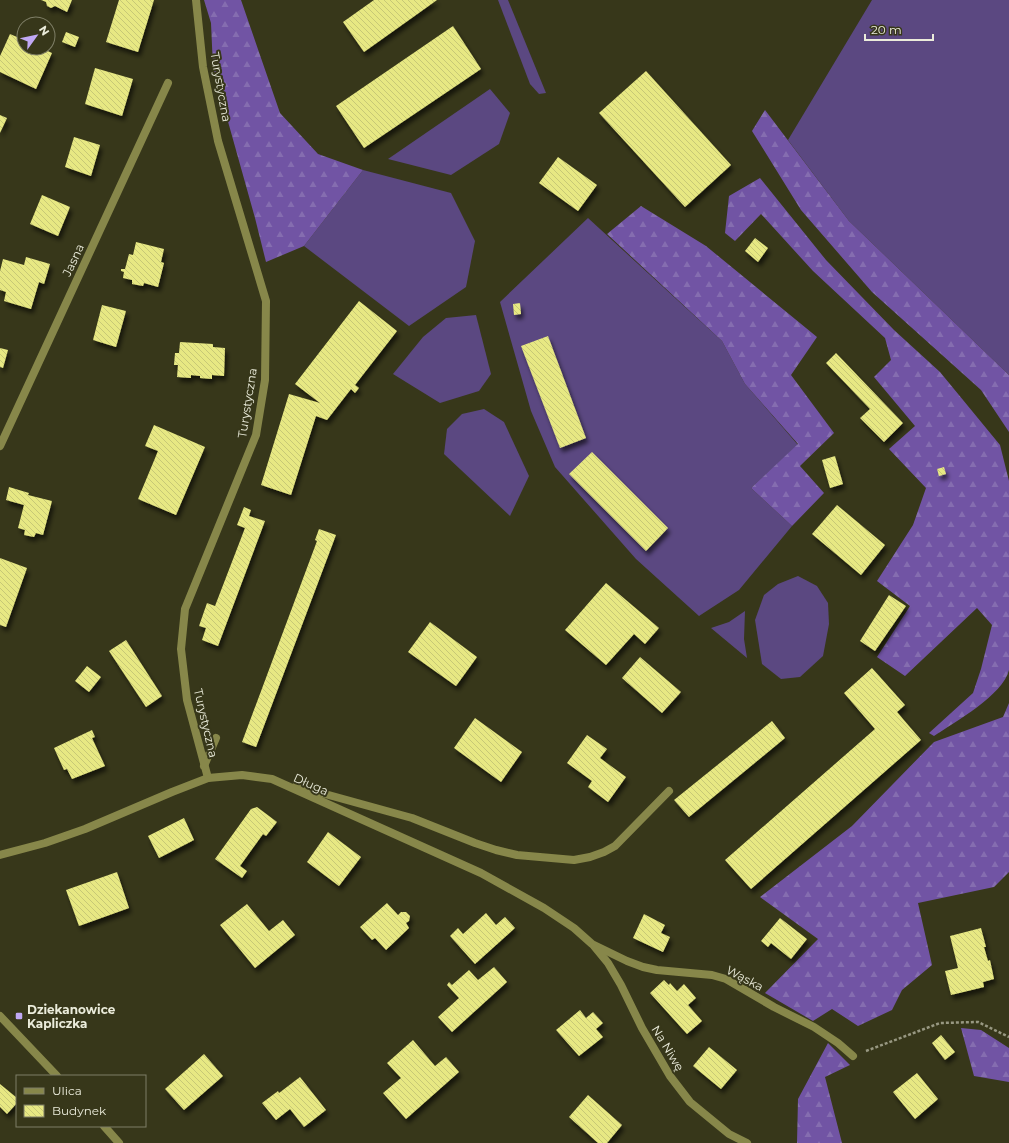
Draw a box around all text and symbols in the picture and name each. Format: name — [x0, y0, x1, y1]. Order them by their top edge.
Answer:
north arrow — [16, 16, 56, 56]
scale bar — [865, 16, 933, 42]
text: 20 m — [871, 22, 902, 37]
text: N — [36, 23, 53, 38]
street label: Turystyczna — [207, 51, 235, 123]
street label: Jasna — [59, 241, 87, 280]
street label: Turystyczna — [234, 367, 260, 439]
street label: Turystyczna — [191, 687, 221, 759]
street label: Długa — [291, 770, 331, 798]
street label: Wąska — [724, 962, 766, 994]
place label: Dziekanowice Kapliczka — [27, 1002, 116, 1031]
marker: Dziekanowice Kapliczka — [14, 1011, 24, 1021]
street label: Na Niwę — [649, 1022, 687, 1074]
legend — [16, 1075, 146, 1127]
text: Ulica — [52, 1083, 82, 1098]
text: Budynek — [52, 1103, 107, 1118]

